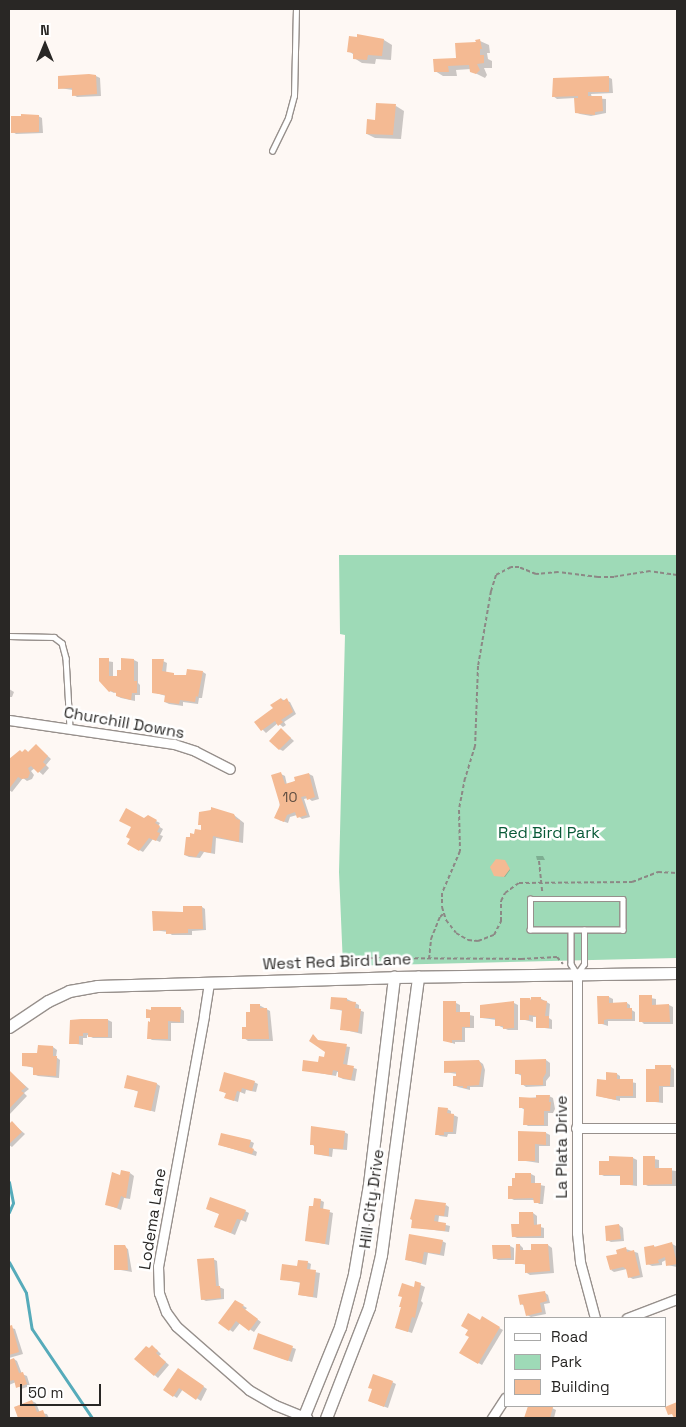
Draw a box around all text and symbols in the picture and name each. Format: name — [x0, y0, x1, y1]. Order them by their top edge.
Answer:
north arrow — [20, 20, 70, 70]
text: N — [40, 21, 50, 39]
street label: Churchill Downs — [62, 703, 186, 743]
house number: 10 — [283, 789, 297, 805]
park label: Red Bird Park — [498, 823, 600, 843]
street label: West Red Bird Lane — [262, 950, 412, 974]
street label: La Plata Drive — [552, 1095, 572, 1199]
street label: Hill City Drive — [356, 1148, 388, 1250]
street label: Lodema Lane — [135, 1167, 171, 1271]
legend — [503, 1317, 666, 1407]
text: Road — [551, 1327, 588, 1346]
text: Park — [551, 1352, 582, 1371]
scale bar — [22, 1374, 104, 1406]
text: Building — [551, 1377, 610, 1396]
text: 50 m — [28, 1383, 63, 1402]

